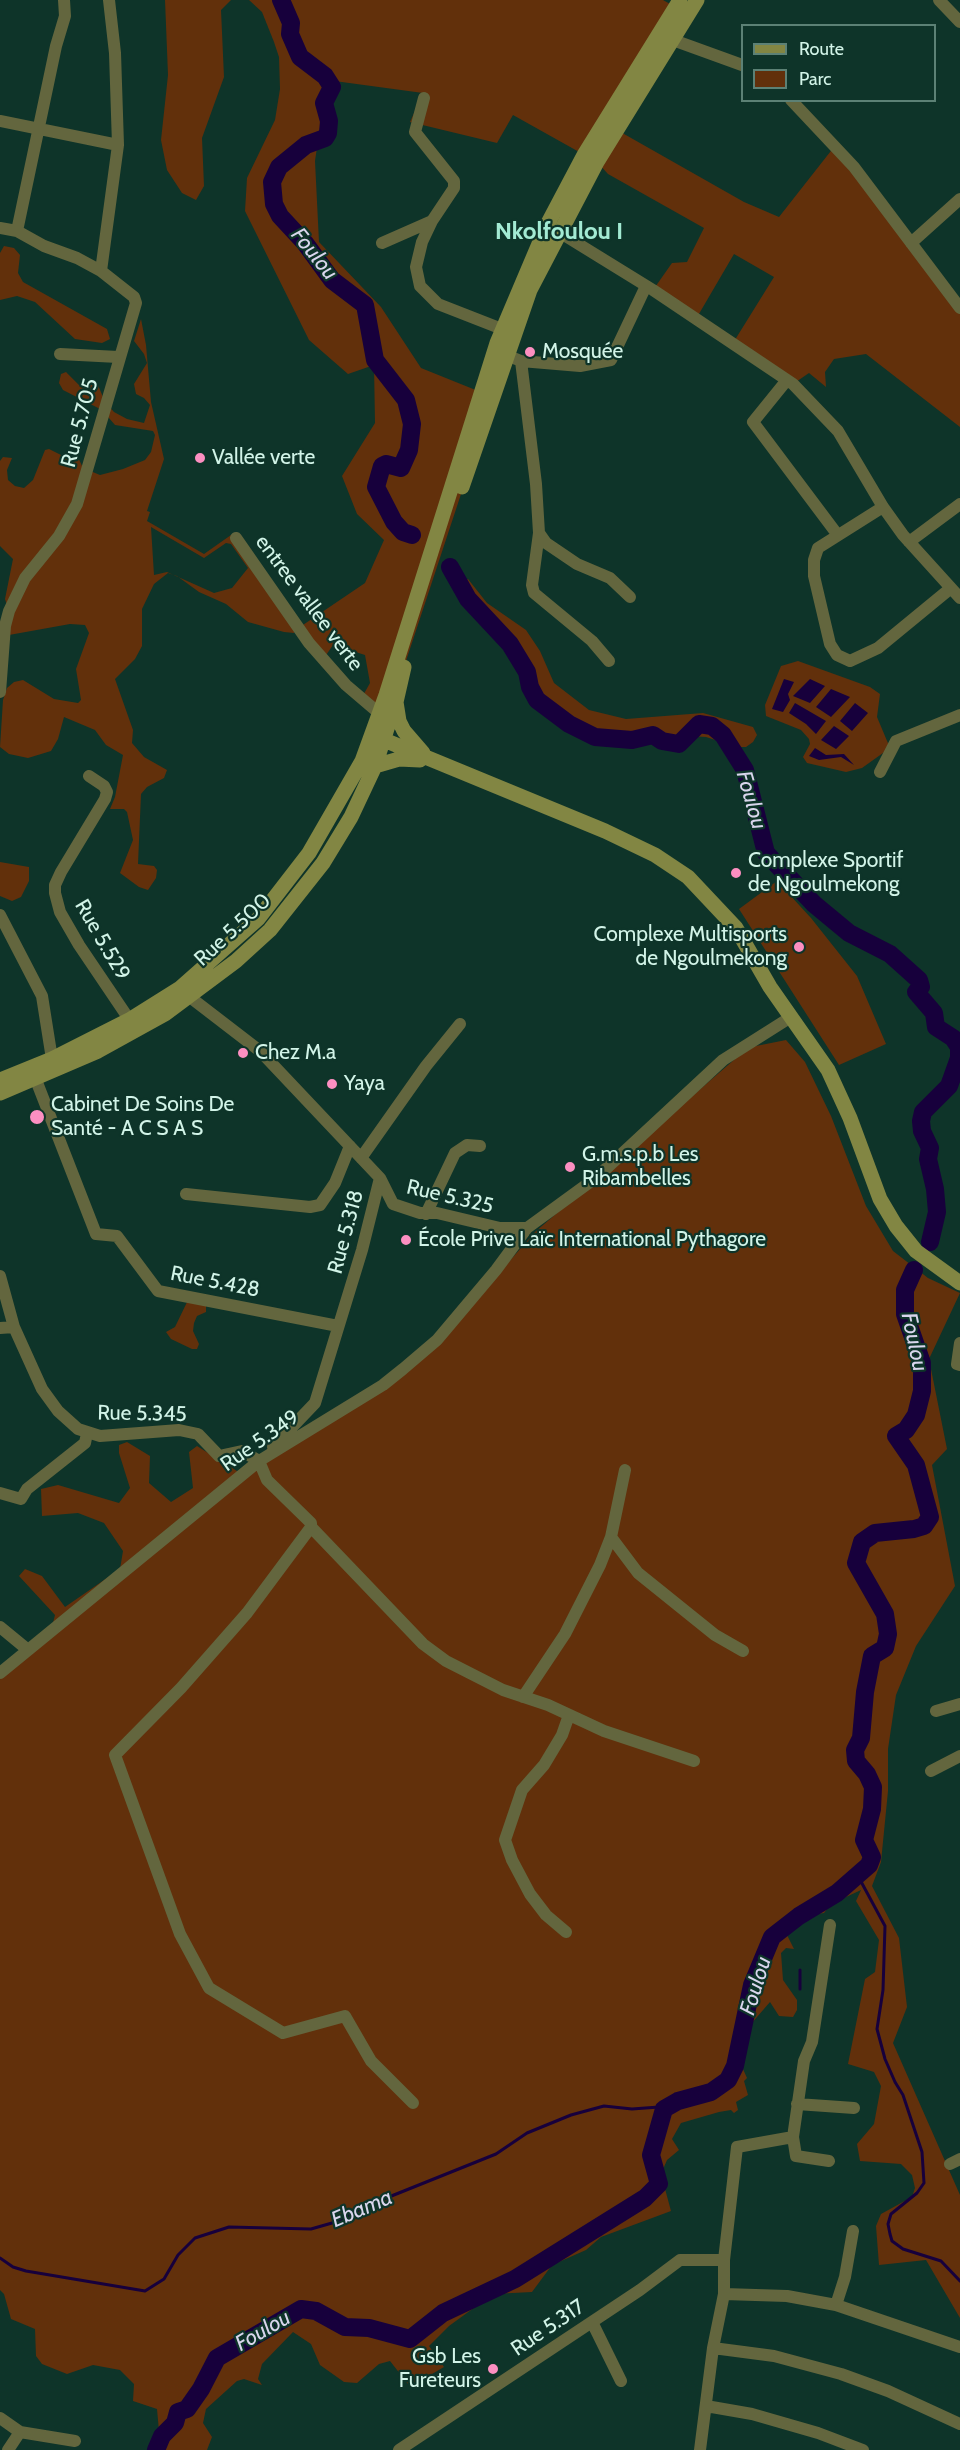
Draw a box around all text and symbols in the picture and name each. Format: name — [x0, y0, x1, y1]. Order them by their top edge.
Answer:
legend — [741, 24, 936, 102]
text: Route — [799, 38, 844, 60]
text: Parc — [799, 68, 831, 90]
district label: Nkolfoulou I — [495, 218, 623, 246]
water label: Foulou — [285, 223, 343, 285]
place label: Mosquée — [542, 339, 623, 365]
marker: Mosquée — [523, 345, 537, 359]
street label: Rue 5.705 — [56, 376, 104, 470]
place label: Vallée verte — [212, 445, 315, 471]
marker: Vallée verte — [193, 451, 207, 465]
street label: entree vallee verte — [250, 530, 368, 676]
water label: Foulou — [730, 768, 772, 832]
place label: Complexe Sportif de Ngoulmekong — [748, 848, 903, 898]
marker: Complexe Sportif de Ngoulmekong — [729, 866, 743, 880]
street label: Rue 5.500 — [190, 888, 276, 972]
street label: Rue 5.529 — [69, 895, 135, 985]
place label: Complexe Multisports de Ngoulmekong — [594, 922, 787, 972]
marker: Complexe Multisports de Ngoulmekong — [792, 940, 806, 954]
place label: Chez M.a — [255, 1040, 336, 1066]
marker: Chez M.a — [236, 1046, 250, 1060]
place label: Yaya — [344, 1071, 385, 1097]
marker: Yaya — [325, 1077, 339, 1091]
place label: Cabinet De Soins De Santé - A C S A S — [51, 1092, 234, 1142]
marker: Cabinet De Soins De Santé - A C S A S — [28, 1108, 46, 1126]
place label: G.m.s.p.b Les Ribambelles — [582, 1142, 699, 1192]
marker: G.m.s.p.b Les Ribambelles — [563, 1160, 577, 1174]
street label: Rue 5.325 — [404, 1175, 496, 1219]
street label: Rue 5.318 — [323, 1187, 369, 1277]
place label: École Prive Laïc International Pythagore — [418, 1227, 766, 1253]
marker: École Prive Laïc International Pythagore — [399, 1233, 413, 1247]
street label: Rue 5.428 — [168, 1261, 262, 1303]
water label: Foulou — [895, 1310, 933, 1374]
street label: Rue 5.345 — [97, 1401, 187, 1427]
street label: Rue 5.349 — [216, 1405, 304, 1477]
water label: Foulou — [735, 1954, 777, 2018]
water label: Ebama — [327, 2184, 397, 2234]
street label: Rue 5.317 — [506, 2294, 590, 2362]
water label: Foulou — [231, 2305, 295, 2357]
place label: Gsb Les Fureteurs — [399, 2344, 481, 2394]
marker: Gsb Les Fureteurs — [486, 2362, 500, 2376]

